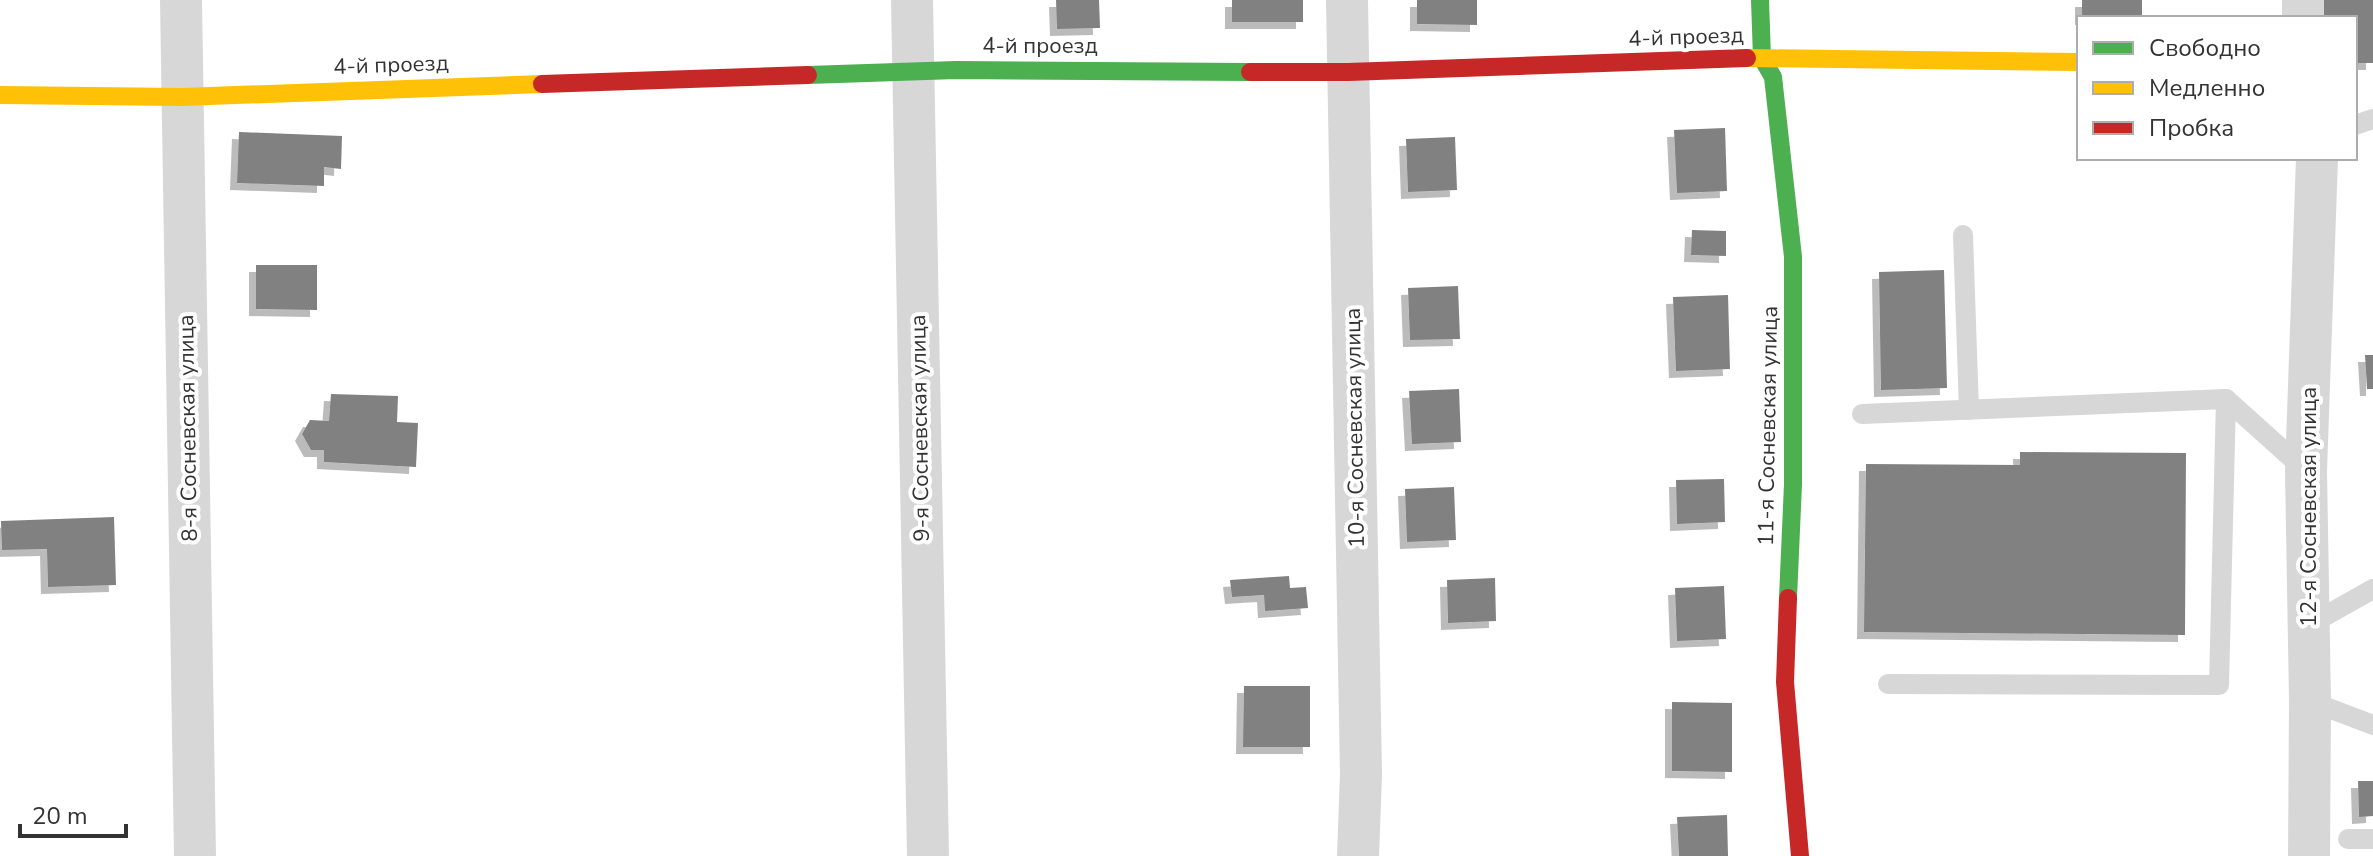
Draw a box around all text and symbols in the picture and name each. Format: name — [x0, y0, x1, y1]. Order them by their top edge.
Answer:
legend — [2077, 16, 2357, 160]
street label: 4-й проезд — [1628, 20, 1744, 54]
street label: 4-й проезд — [982, 31, 1098, 61]
text: Свободно — [2149, 32, 2261, 64]
street label: 4-й проезд — [333, 48, 449, 82]
text: Медленно — [2149, 72, 2265, 104]
text: Пробка — [2149, 112, 2234, 144]
street label: 11-я Сосневская улица — [1751, 306, 1785, 546]
street label: 10-я Сосневская улица — [1338, 308, 1372, 548]
street label: 8-я Сосневская улица — [171, 314, 205, 542]
street label: 9-я Сосневская улица — [903, 314, 937, 542]
street label: 12-я Сосневская улица — [2294, 387, 2324, 627]
scale bar — [20, 788, 126, 838]
text: 20 m — [32, 800, 88, 832]

